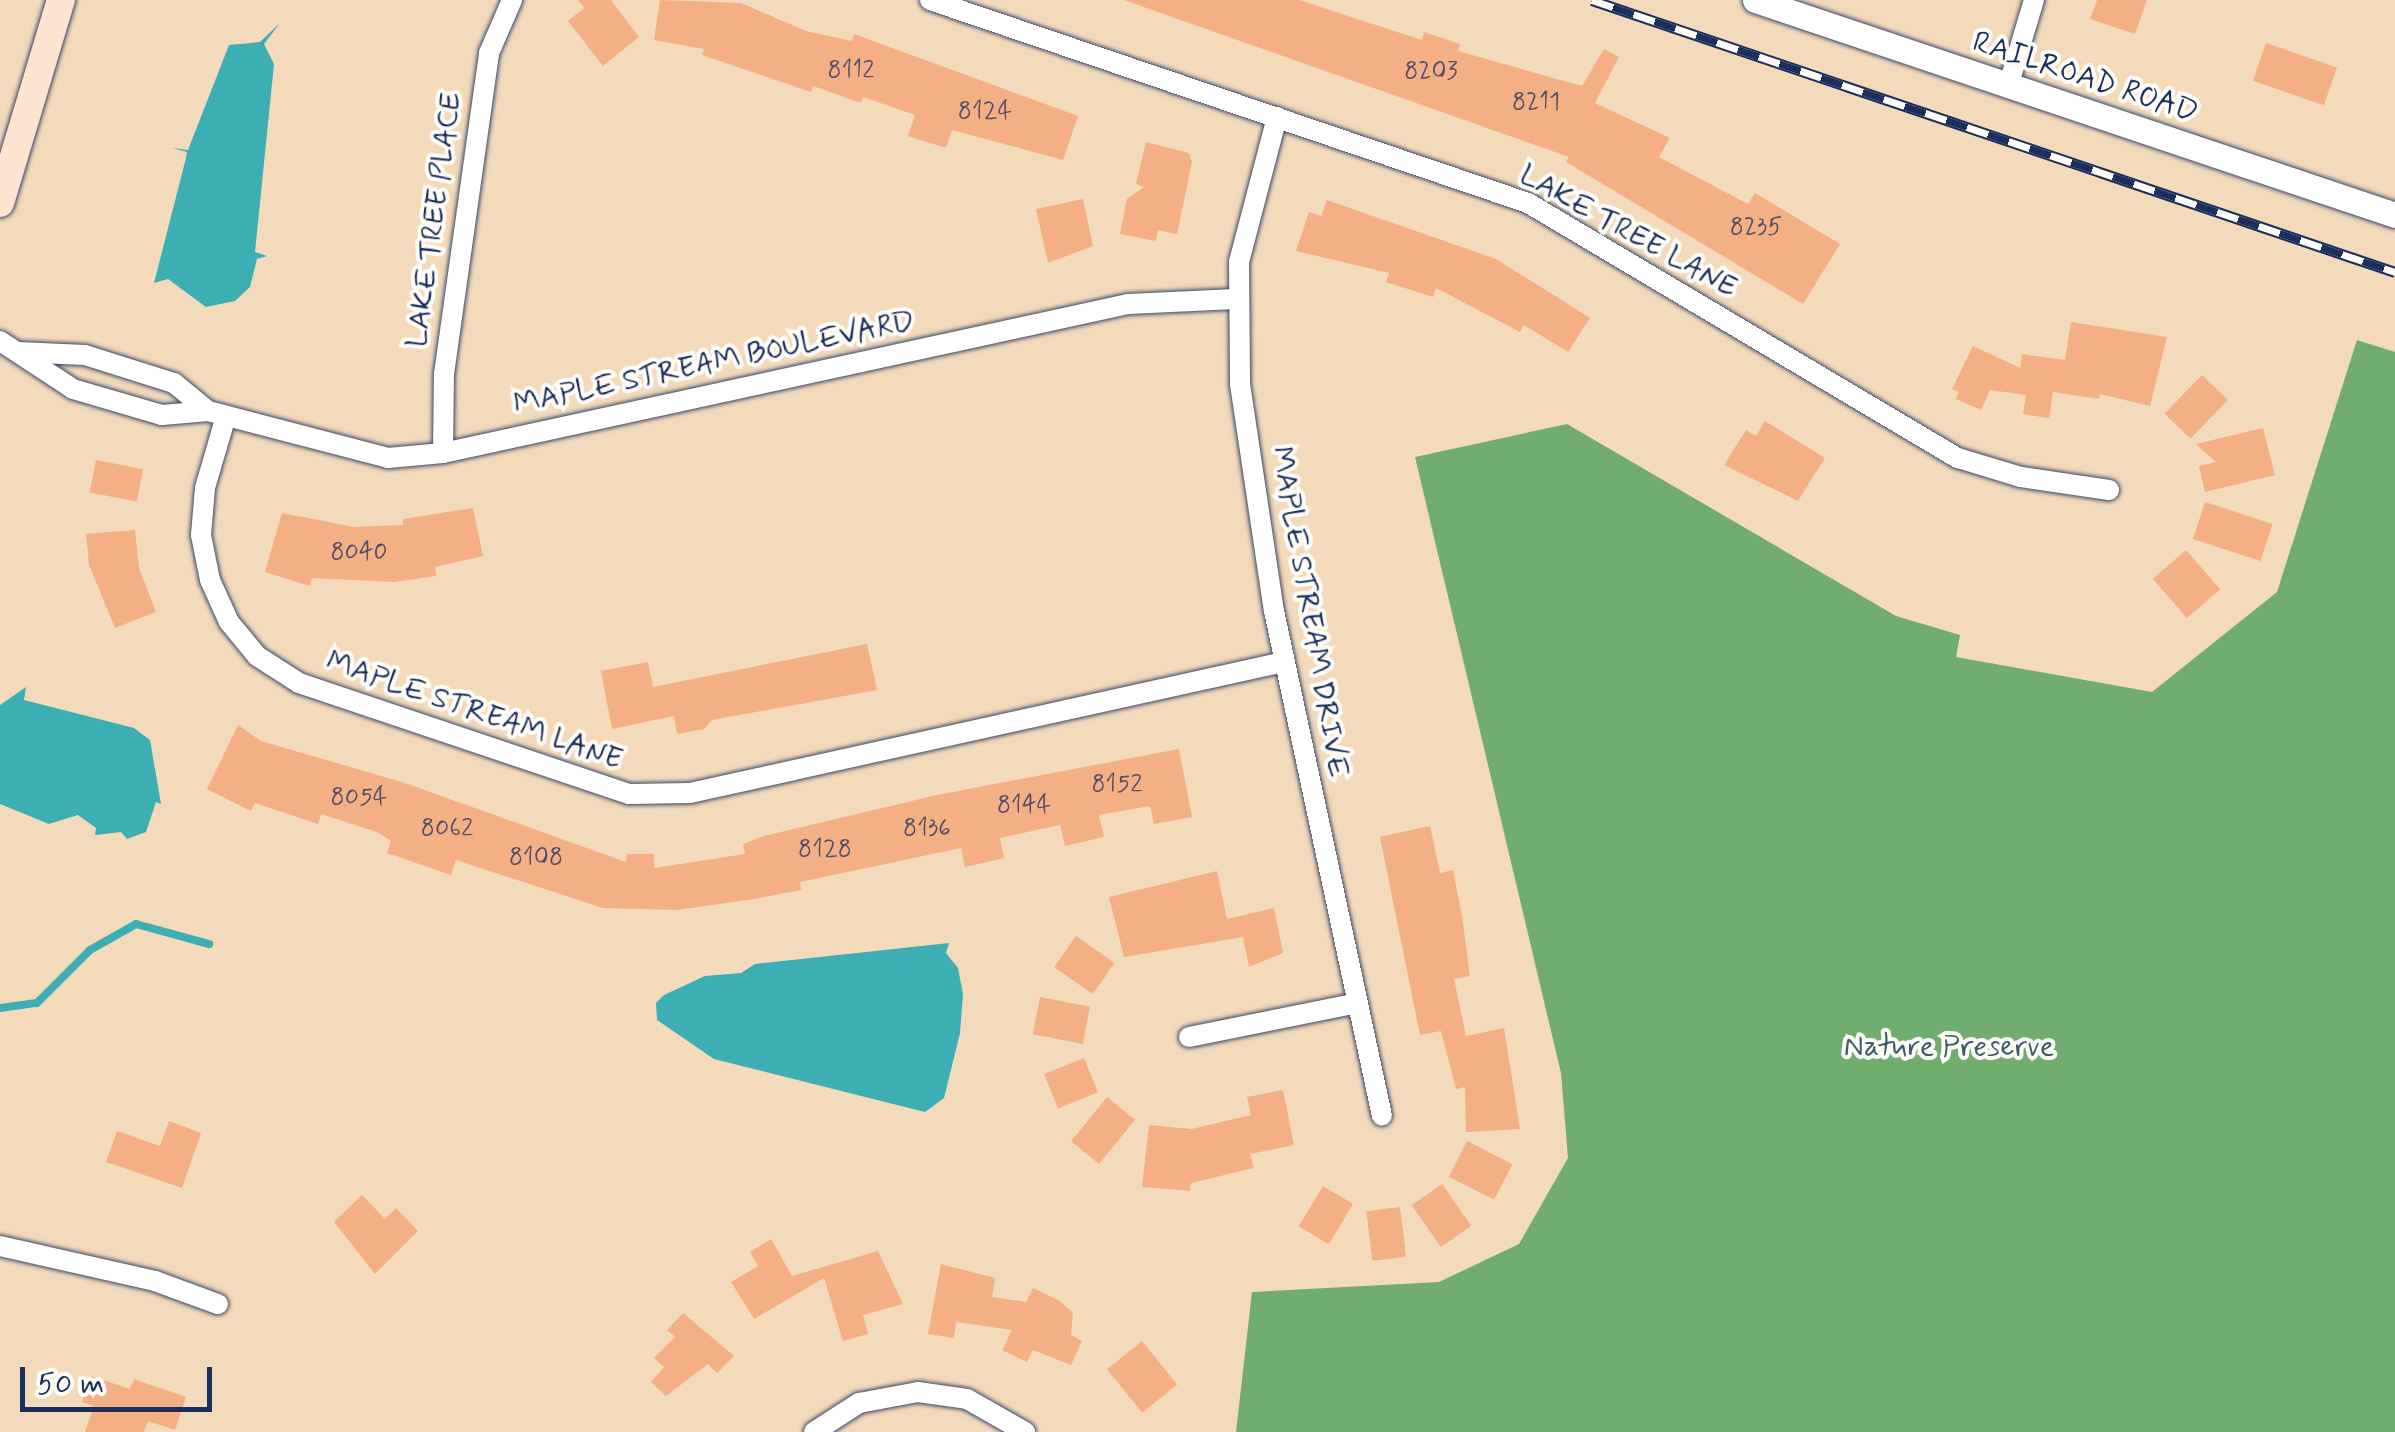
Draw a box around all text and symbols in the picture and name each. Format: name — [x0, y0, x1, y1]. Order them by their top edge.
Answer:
street label: RAILROAD ROAD — [1969, 25, 2201, 131]
house number: 8112 — [828, 56, 874, 86]
house number: 8203 — [1404, 57, 1458, 87]
street label: LAKE TREE PLACE — [399, 87, 471, 353]
house number: 8211 — [1512, 88, 1560, 118]
house number: 8124 — [958, 97, 1012, 127]
street label: LAKE TREE LANE — [1511, 156, 1745, 308]
house number: 8235 — [1730, 213, 1782, 243]
street label: MAPLE STREAM BOULEVARD — [511, 303, 917, 423]
street label: MAPLE STREAM DRIVE — [1262, 443, 1356, 781]
house number: 8040 — [330, 538, 388, 568]
street label: MAPLE STREAM LANE — [318, 642, 630, 780]
house number: 8152 — [1092, 770, 1142, 800]
house number: 8054 — [331, 783, 387, 813]
house number: 8144 — [997, 791, 1051, 821]
house number: 8062 — [421, 814, 473, 844]
house number: 8136 — [903, 814, 951, 844]
house number: 8128 — [798, 835, 852, 865]
house number: 8108 — [509, 843, 563, 873]
park label: Nature Preserve — [1845, 1029, 2053, 1065]
scale bar — [25, 1347, 218, 1409]
text: 50 m — [37, 1365, 104, 1404]

